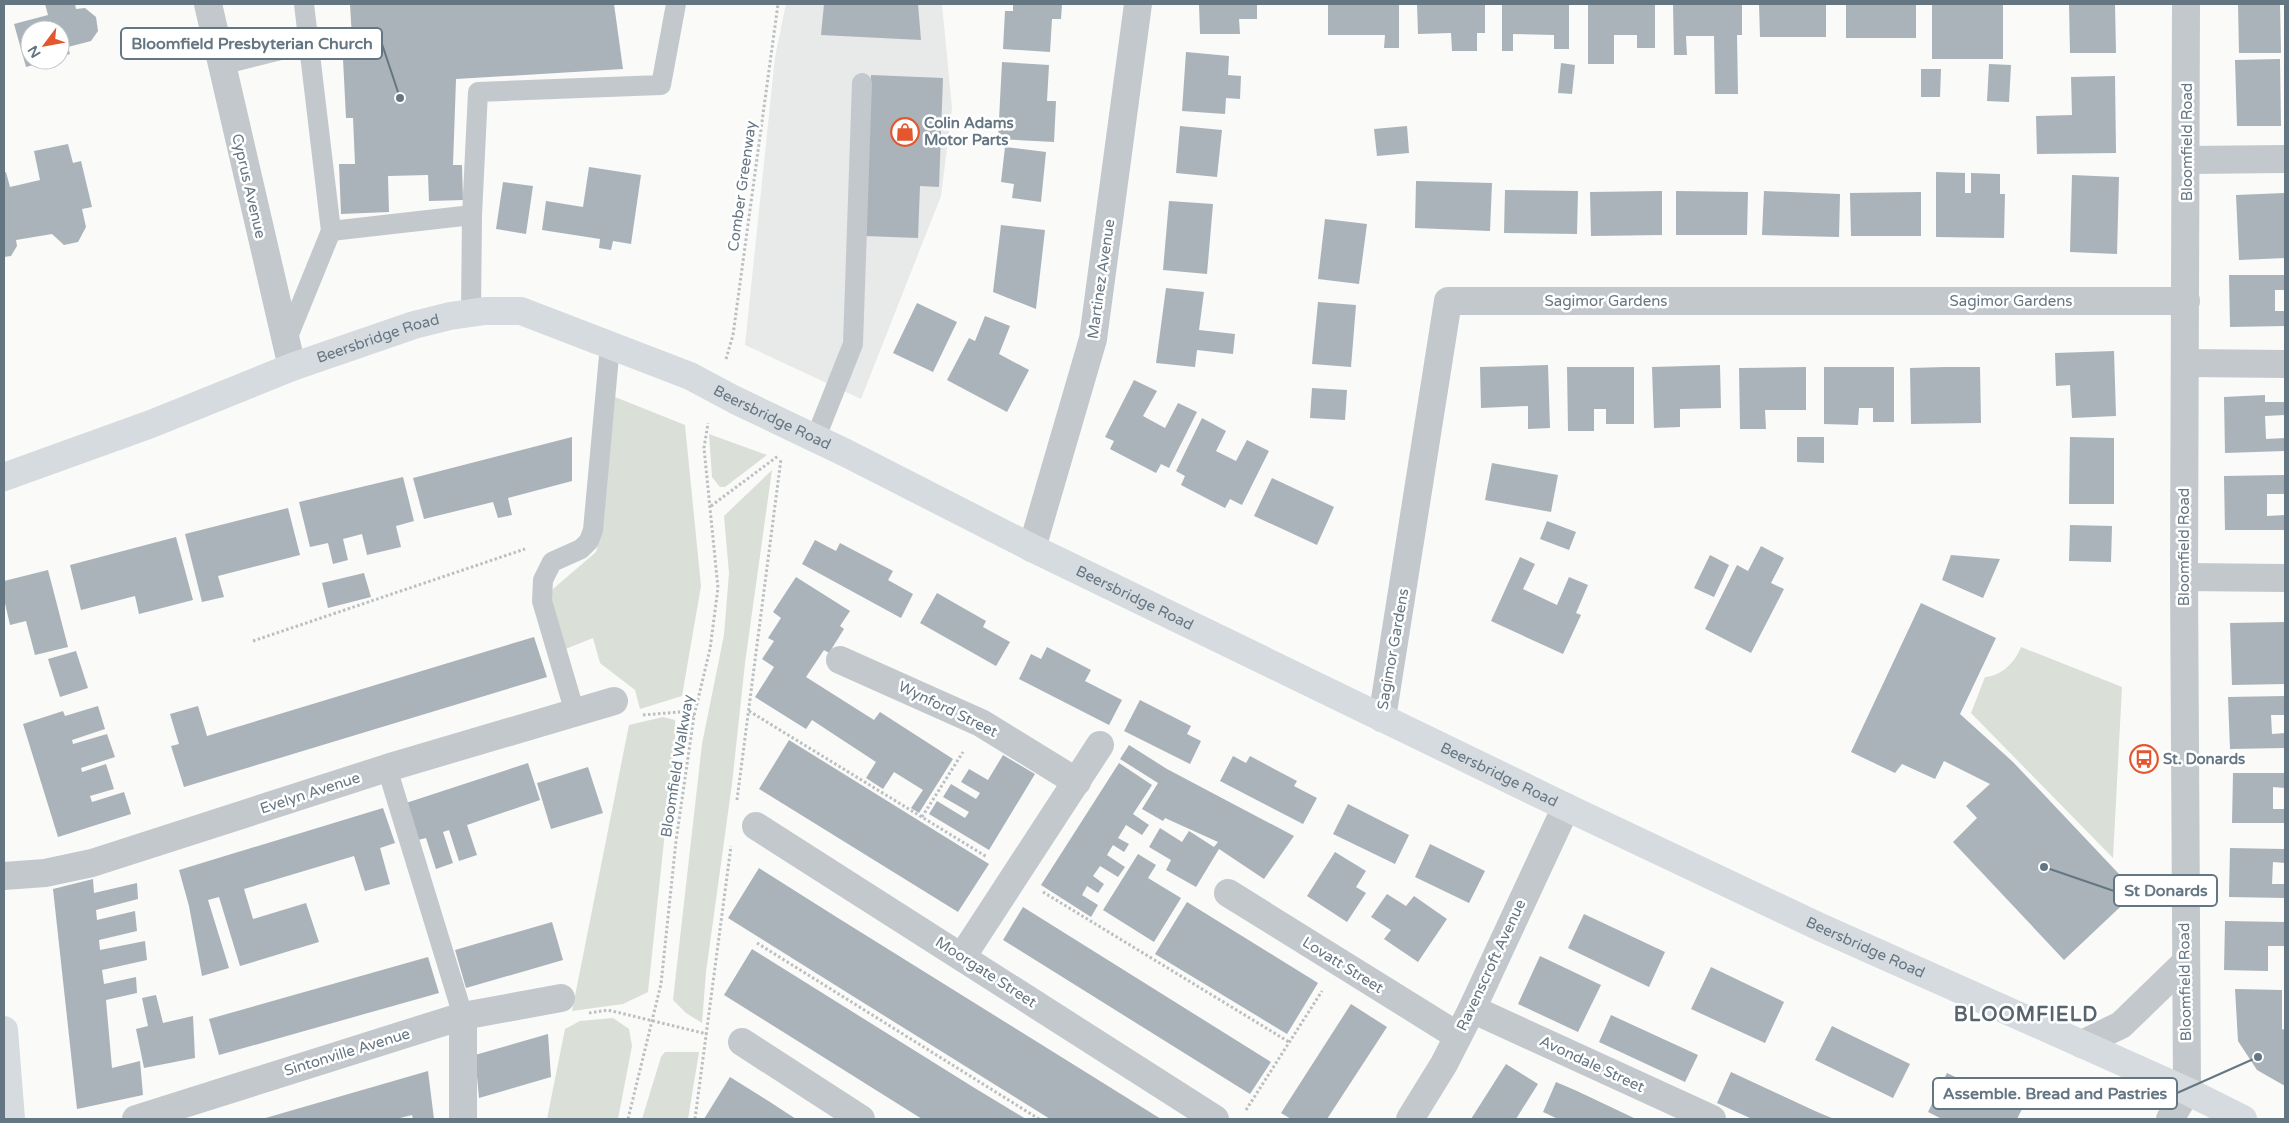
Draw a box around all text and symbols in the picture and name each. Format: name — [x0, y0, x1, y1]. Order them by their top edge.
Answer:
north arrow — [20, 20, 70, 70]
callout: Bloomfield Presbyterian Church — [121, 28, 382, 59]
text: Bloomfield Presbyterian Church — [131, 34, 373, 54]
text: N — [24, 42, 45, 61]
street label: Bloomfield Road — [2178, 83, 2196, 201]
place label: Colin Adams Motor Parts — [924, 114, 1014, 149]
shop icon: Colin Adams Motor Parts — [890, 117, 920, 147]
street label: Comber Greenway — [724, 120, 760, 252]
street label: Cyprus Avenue — [228, 132, 270, 240]
street label: Martinez Avenue — [1084, 218, 1118, 340]
street label: Sagimor Gardens — [1544, 292, 1668, 310]
street label: Sagimor Gardens — [1949, 292, 2073, 310]
street label: Beersbridge Road — [314, 310, 441, 367]
street label: Beersbridge Road — [710, 381, 834, 453]
street label: Bloomfield Road — [2175, 488, 2193, 606]
street label: Beersbridge Road — [1073, 562, 1196, 634]
street label: Sagimor Gardens — [1373, 587, 1413, 711]
street label: Wynford Street — [895, 677, 1001, 741]
street label: Bloomfield Walkway — [657, 693, 697, 839]
street label: Beersbridge Road — [1438, 738, 1561, 811]
bus stop icon: St. Donards — [2129, 744, 2159, 774]
place label: St. Donards — [2163, 750, 2245, 768]
street label: Evelyn Avenue — [258, 768, 362, 818]
callout: St Donards — [2114, 875, 2217, 906]
text: St Donards — [2124, 881, 2208, 901]
street label: Ravenscroft Avenue — [1453, 896, 1529, 1034]
street label: Beersbridge Road — [1803, 913, 1928, 982]
street label: Bloomfield Road — [2175, 923, 2195, 1041]
street label: Moorgate Street — [932, 933, 1040, 1011]
street label: Lovatt Street — [1299, 933, 1387, 997]
district label: BLOOMFIELD — [1954, 1003, 2098, 1027]
street label: Sintonville Avenue — [282, 1024, 412, 1080]
street label: Avondale Street — [1537, 1032, 1648, 1096]
callout: Assemble. Bread and Pastries — [1933, 1078, 2177, 1109]
text: Assemble. Bread and Pastries — [1943, 1084, 2168, 1104]

